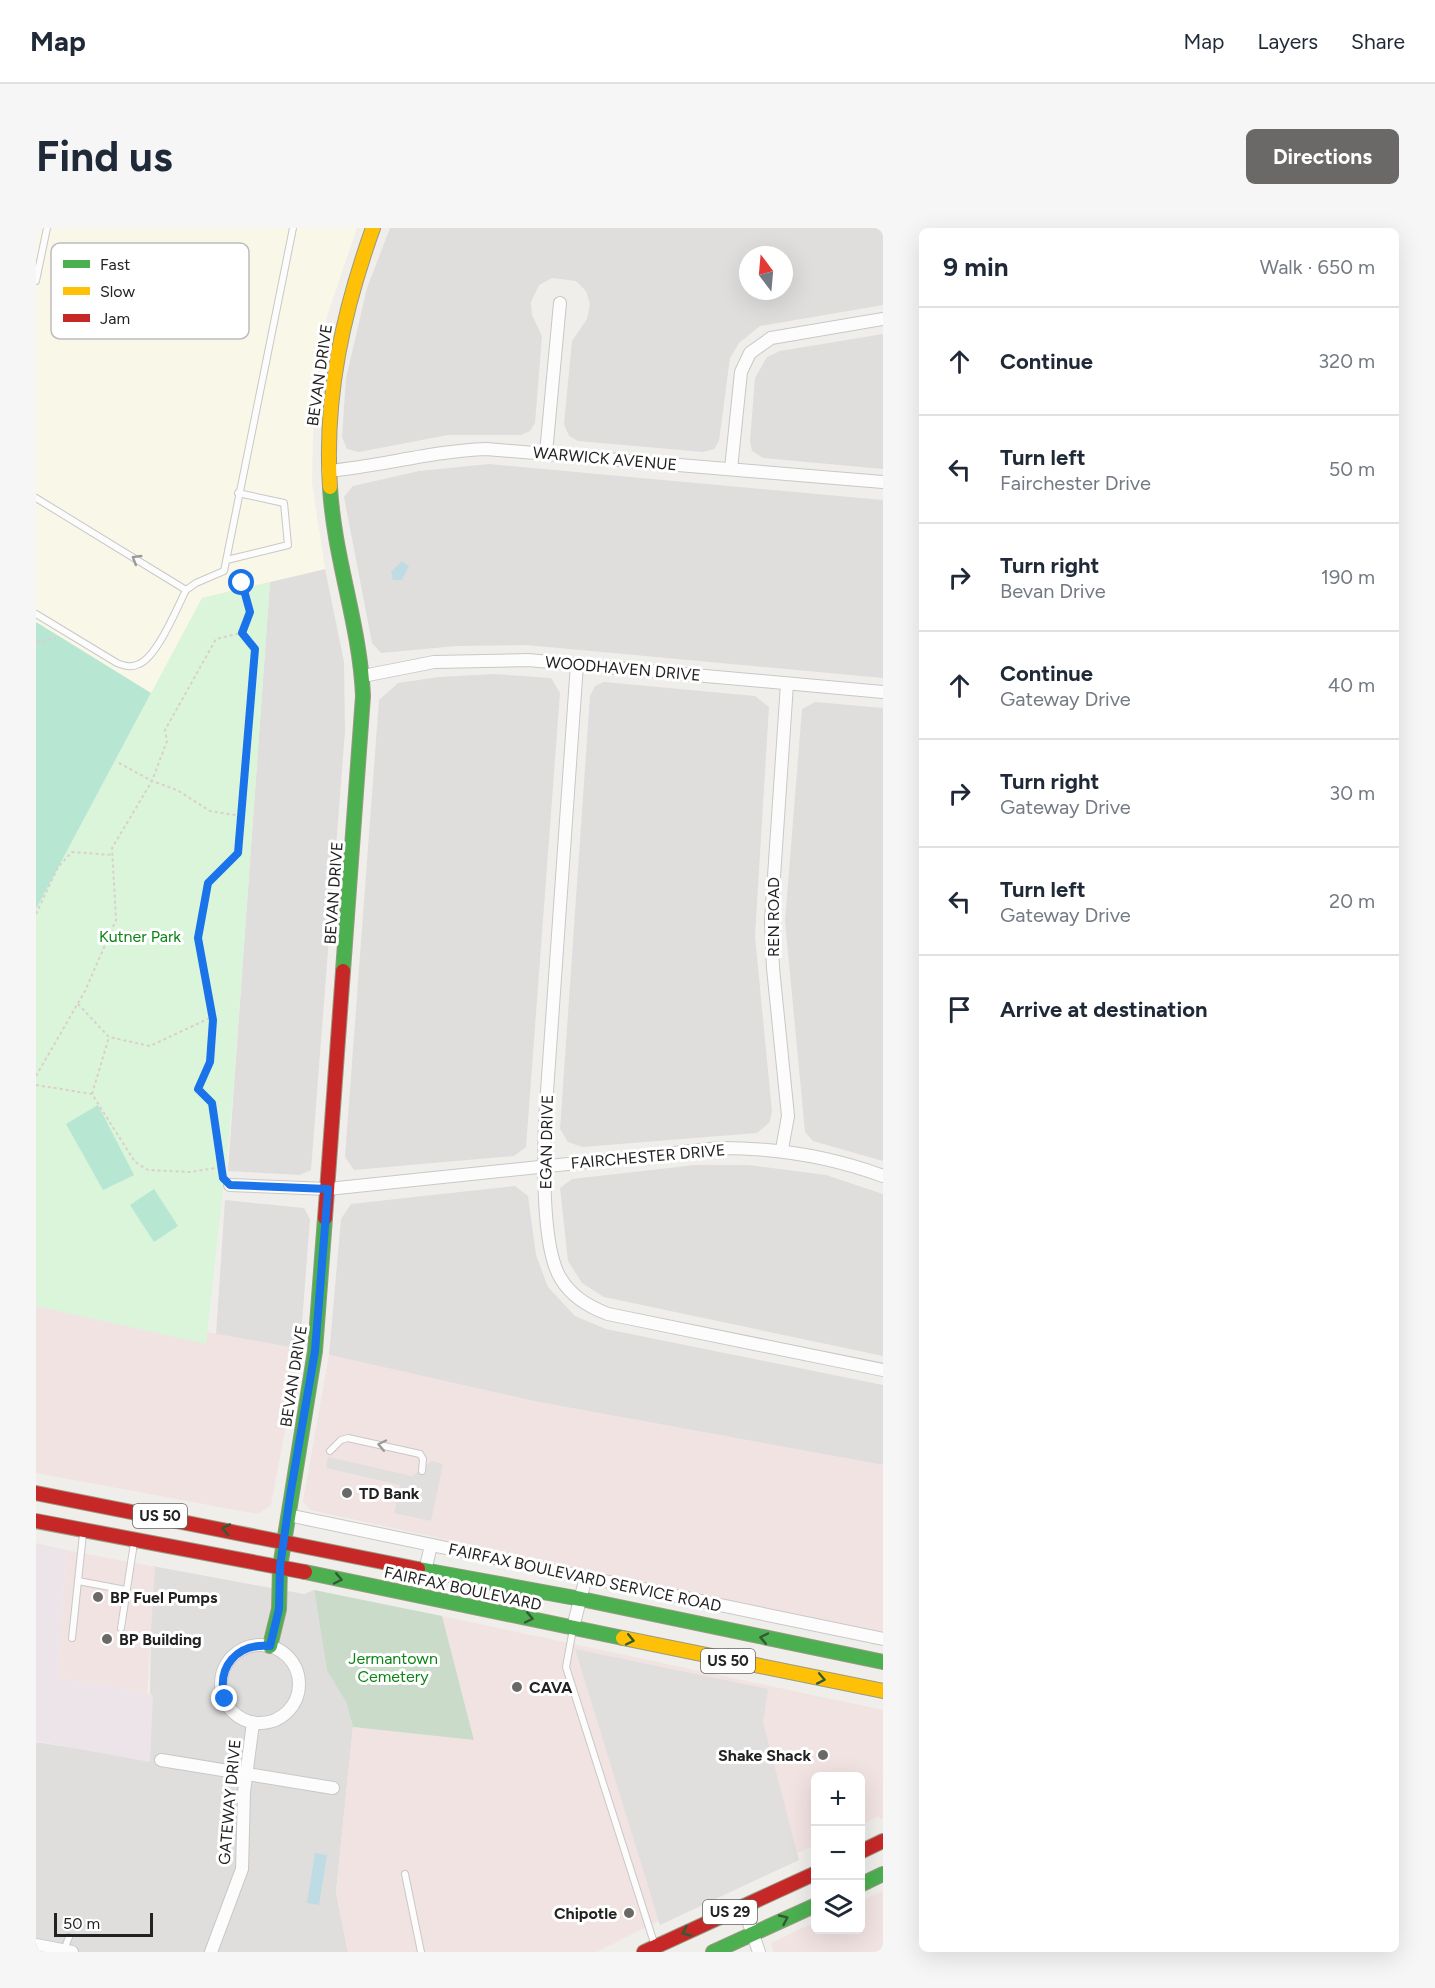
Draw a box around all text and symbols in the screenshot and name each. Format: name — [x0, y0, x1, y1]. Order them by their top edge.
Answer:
text: Map — [30, 24, 86, 58]
text: Map — [1184, 29, 1224, 54]
text: Layers — [1257, 29, 1318, 54]
text: Share — [1351, 29, 1405, 54]
button: Directions — [1246, 129, 1399, 184]
text: Find us — [36, 131, 173, 182]
legend — [51, 243, 249, 339]
north arrow — [739, 246, 793, 300]
text: 9 min — [943, 251, 1009, 283]
text: Fast — [100, 255, 130, 274]
text: Walk · 650 m — [1260, 255, 1375, 279]
text: Slow — [100, 282, 135, 301]
text: Jam — [100, 309, 130, 328]
street label: BEVAN DRIVE — [303, 323, 336, 427]
icon: ahead — [943, 345, 976, 378]
text: Continue — [1000, 348, 1093, 375]
text: 320 m — [1318, 349, 1375, 373]
street label: WARWICK AVENUE — [532, 443, 678, 474]
text: Turn left — [1000, 444, 1086, 471]
icon: left — [943, 453, 976, 486]
text: 50 m — [1329, 457, 1375, 481]
text: Fairchester Drive — [1000, 471, 1151, 495]
text: Turn right — [1000, 552, 1099, 579]
one-way arrow — [132, 555, 142, 567]
icon: right — [943, 561, 976, 594]
text: 190 m — [1321, 565, 1375, 589]
route start — [228, 569, 254, 595]
text: Bevan Drive — [1000, 579, 1106, 603]
street label: WOODHAVEN DRIVE — [544, 652, 702, 685]
text: Continue — [1000, 660, 1093, 687]
icon: ahead — [943, 669, 976, 702]
text: 40 m — [1328, 673, 1375, 697]
text: Gateway Drive — [1000, 687, 1131, 711]
text: Turn right — [1000, 768, 1099, 795]
icon: right — [943, 777, 976, 810]
text: 30 m — [1329, 781, 1375, 805]
text: Gateway Drive — [1000, 795, 1131, 819]
street label: BEVAN DRIVE — [320, 841, 347, 945]
text: Turn left — [1000, 876, 1086, 903]
street label: REN ROAD — [764, 877, 783, 957]
icon: left — [943, 885, 976, 918]
text: 20 m — [1329, 889, 1375, 913]
text: Gateway Drive — [1000, 903, 1131, 927]
park label: Kutner Park — [99, 927, 181, 946]
icon: arrive — [943, 993, 976, 1026]
text: Arrive at destination — [1000, 996, 1208, 1023]
street label: EGAN DRIVE — [536, 1095, 557, 1189]
street label: FAIRCHESTER DRIVE — [570, 1140, 726, 1173]
street label: BEVAN DRIVE — [276, 1324, 311, 1428]
one-way arrow — [377, 1440, 387, 1453]
place label: TD Bank — [359, 1484, 420, 1503]
marker: TD Bank — [340, 1486, 354, 1500]
road number: US 50 — [133, 1504, 187, 1528]
one-way arrow — [221, 1523, 231, 1536]
street label: FAIRFAX BOULEVARD SERVICE ROAD — [447, 1539, 723, 1615]
street label: FAIRFAX BOULEVARD — [382, 1562, 544, 1614]
one-way arrow — [332, 1571, 342, 1584]
place label: BP Fuel Pumps — [110, 1588, 218, 1607]
marker: BP Fuel Pumps — [91, 1590, 105, 1604]
one-way arrow — [523, 1611, 533, 1624]
place label: BP Building — [119, 1630, 202, 1649]
marker: BP Building — [100, 1632, 114, 1646]
one-way arrow — [759, 1632, 769, 1645]
one-way arrow — [625, 1633, 635, 1646]
park label: Jermantown Cemetery — [348, 1649, 438, 1686]
road number: US 50 — [701, 1649, 755, 1673]
one-way arrow — [816, 1672, 826, 1685]
place label: CAVA — [529, 1678, 573, 1697]
marker: CAVA — [510, 1680, 524, 1694]
route end — [211, 1685, 237, 1711]
street label: GATEWAY DRIVE — [215, 1738, 244, 1866]
place label: Shake Shack — [718, 1746, 811, 1765]
marker: Shake Shack — [816, 1748, 830, 1762]
map controls — [811, 1772, 865, 1934]
button: + — [811, 1772, 865, 1826]
button: − — [811, 1826, 865, 1880]
button: layers — [811, 1880, 865, 1934]
road number: US 29 — [703, 1900, 757, 1924]
place label: Chipotle — [554, 1904, 617, 1923]
marker: Chipotle — [622, 1906, 636, 1920]
scale bar — [54, 1910, 153, 1938]
text: 50 m — [63, 1914, 100, 1933]
one-way arrow — [778, 1915, 789, 1927]
one-way arrow — [682, 1925, 693, 1937]

